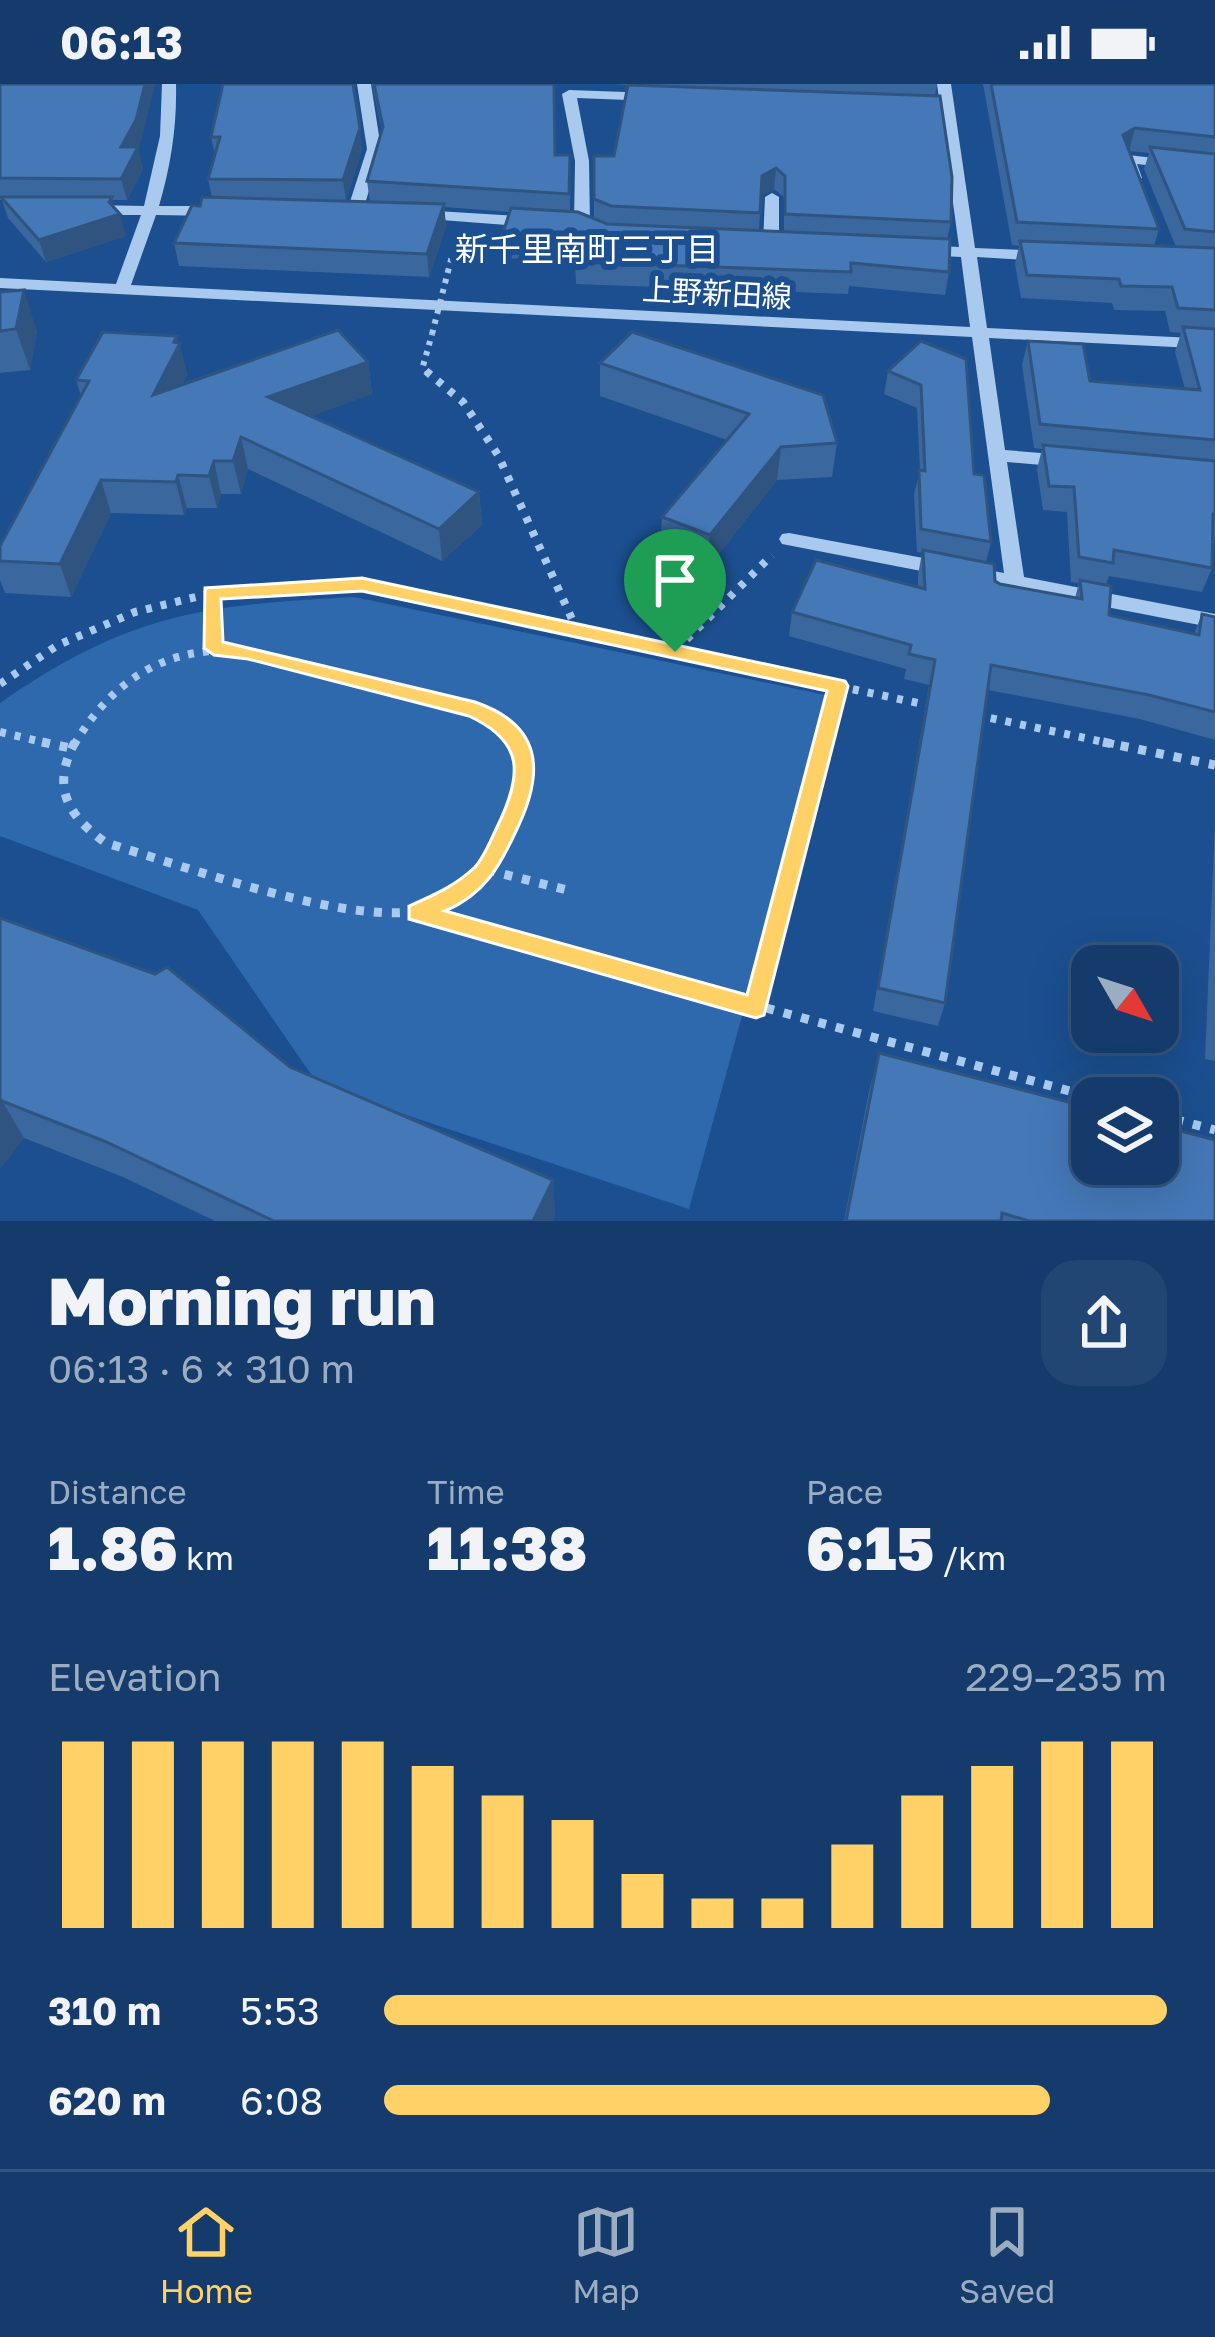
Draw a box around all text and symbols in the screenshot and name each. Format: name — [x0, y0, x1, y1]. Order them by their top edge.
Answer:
text: 06:13 — [60, 15, 183, 69]
district label: 新千里南町三丁目 — [455, 229, 719, 268]
street label: 上野新田線 — [641, 271, 793, 315]
pin — [624, 529, 726, 652]
icon: arrive — [642, 547, 708, 613]
north arrow — [1071, 945, 1179, 1053]
map controls — [1071, 945, 1179, 1185]
button: layers — [1071, 1077, 1179, 1185]
text: Morning run — [48, 1260, 436, 1340]
button: share — [1041, 1260, 1167, 1386]
text: 06:13 · 6 × 310 m — [48, 1345, 355, 1392]
text: Distance — [48, 1472, 187, 1511]
text: Time — [427, 1472, 505, 1511]
text: Pace — [806, 1472, 883, 1511]
text: 1.86 — [48, 1511, 178, 1583]
text: 11:38 — [427, 1511, 587, 1583]
text: 6:15 — [806, 1511, 934, 1583]
text: km — [178, 1538, 234, 1577]
text: /km — [934, 1538, 1006, 1577]
text: Elevation — [48, 1653, 221, 1700]
text: 229–235 m — [965, 1653, 1167, 1700]
text: 310 m — [48, 1987, 161, 2034]
text: 5:53 — [240, 1987, 320, 2034]
text: 620 m — [48, 2077, 166, 2124]
text: 6:08 — [240, 2077, 323, 2124]
tab: Home — [160, 2199, 253, 2310]
tab: Map — [572, 2199, 640, 2310]
tab: Saved — [959, 2199, 1055, 2310]

